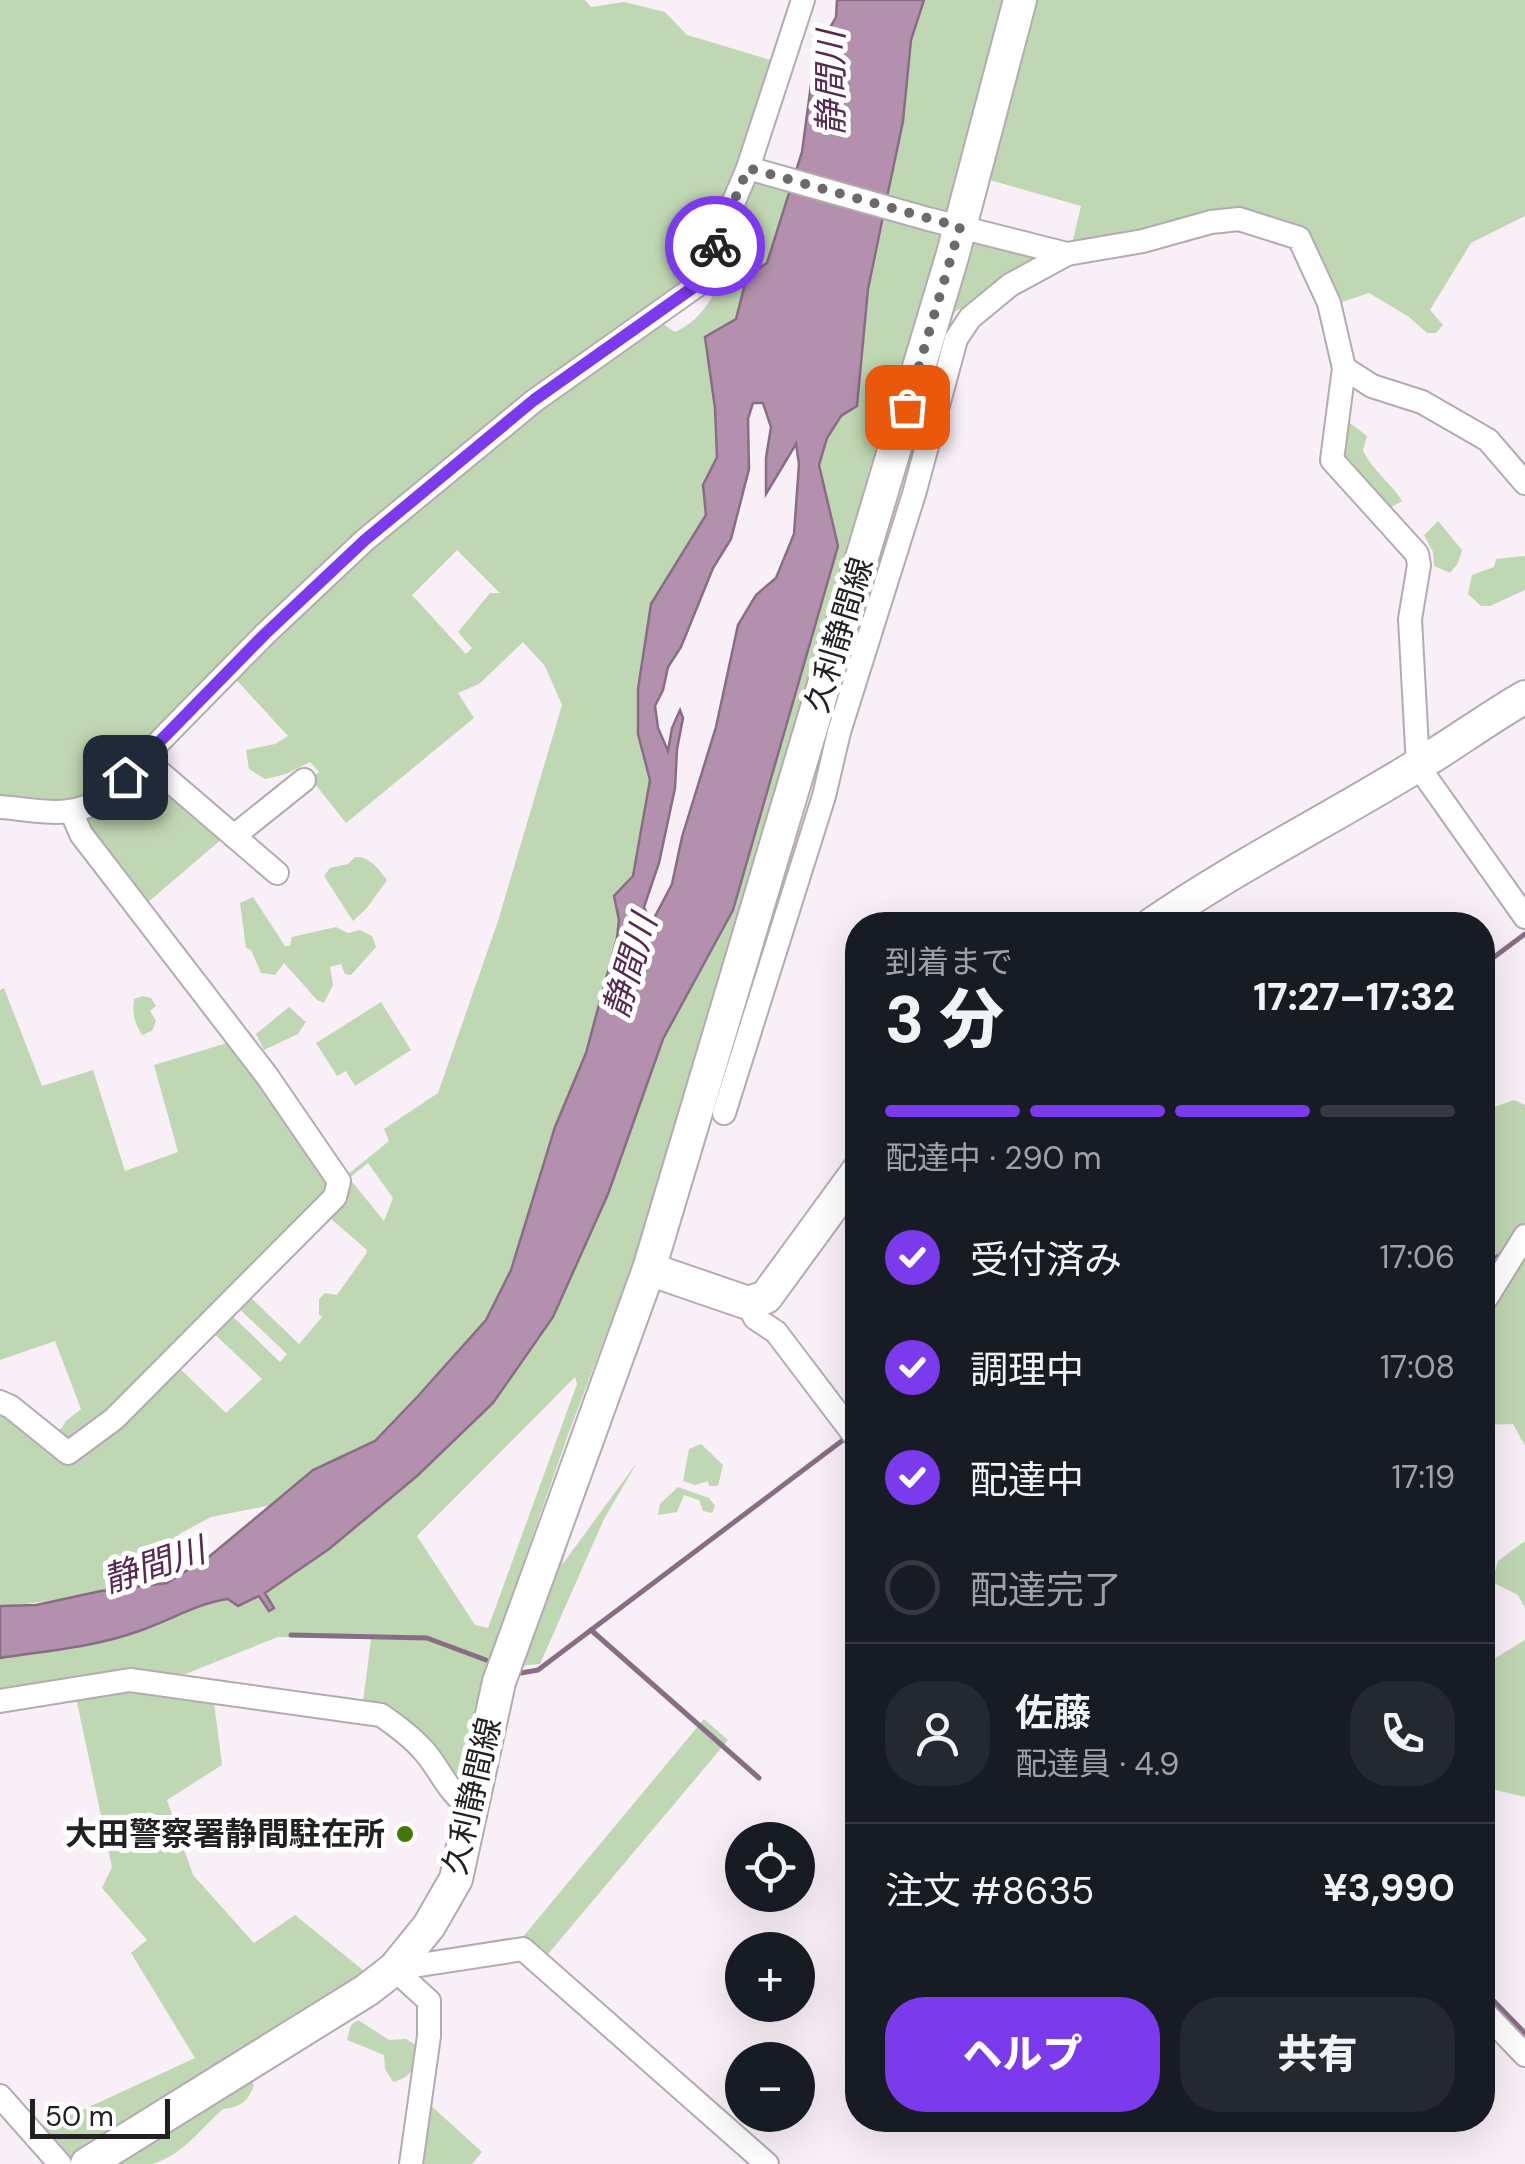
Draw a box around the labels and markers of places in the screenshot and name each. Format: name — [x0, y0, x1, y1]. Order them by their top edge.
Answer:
pin — [865, 365, 950, 450]
pin — [83, 735, 168, 820]
place label: 大田警察署静間駐在所 — [65, 1813, 385, 1855]
marker: 大田警察署静間駐在所 — [394, 1823, 416, 1845]

